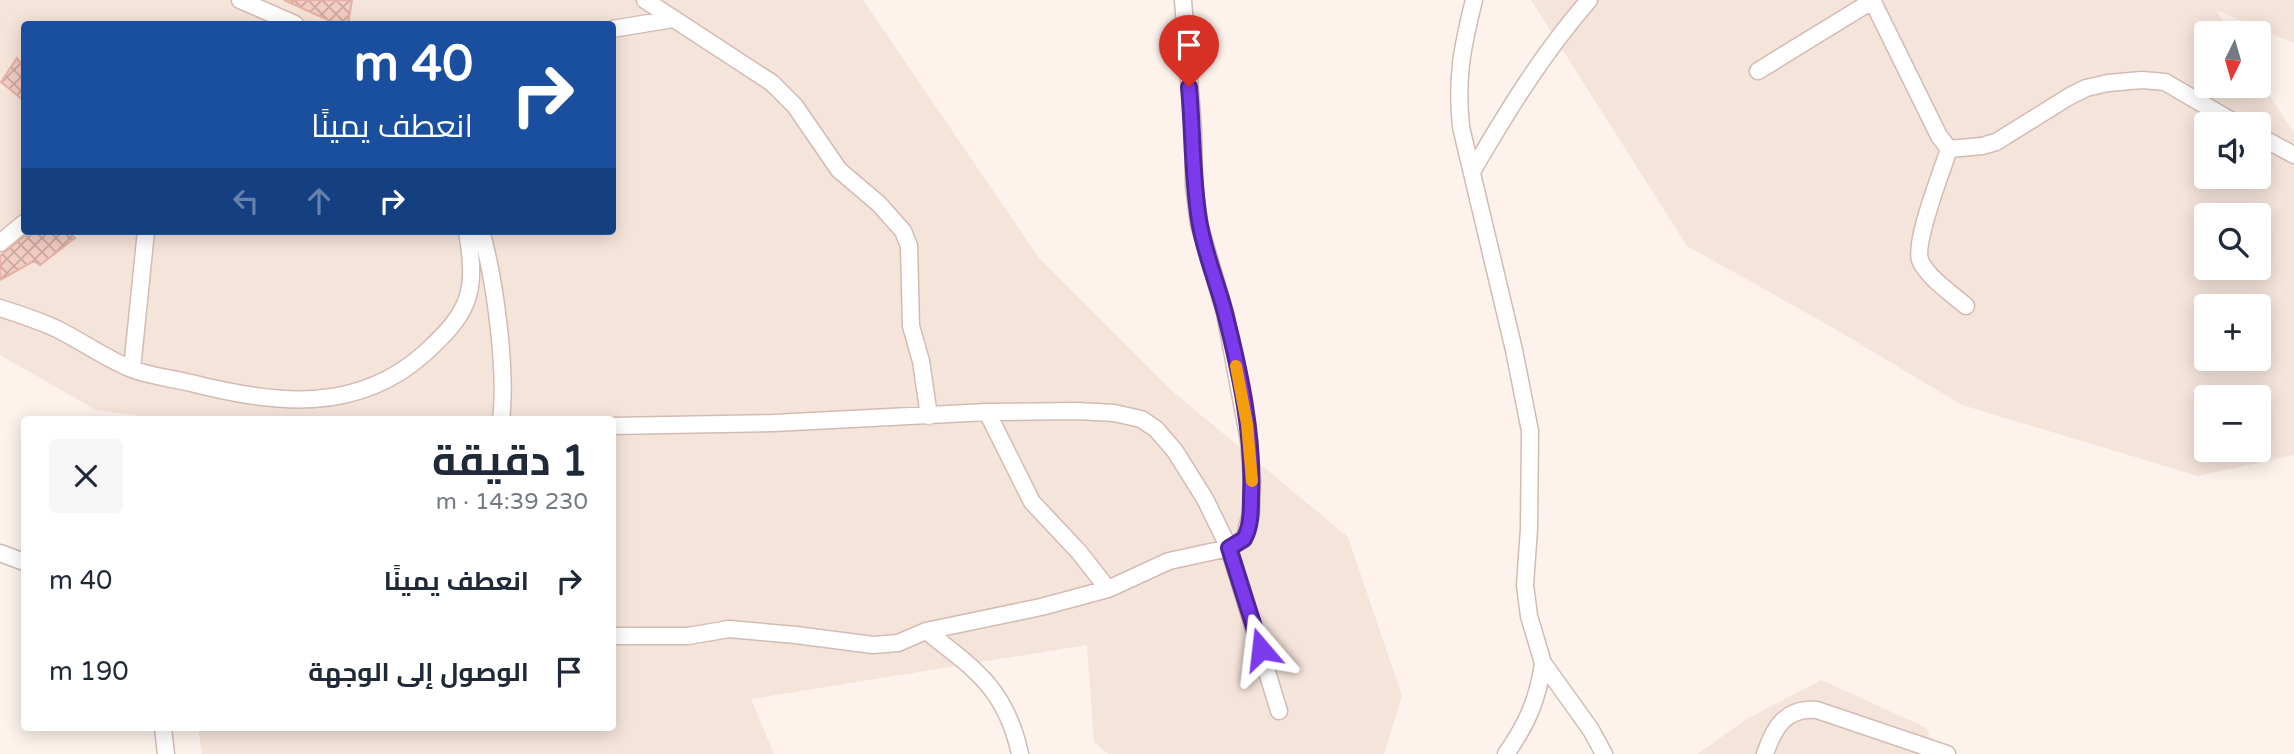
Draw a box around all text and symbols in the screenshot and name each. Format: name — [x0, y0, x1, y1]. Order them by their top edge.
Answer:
pin — [1159, 15, 1219, 87]
north arrow — [2194, 21, 2272, 98]
map controls — [2194, 21, 2271, 462]
icon: arrive — [1170, 26, 1208, 64]
text: 40 m — [354, 35, 473, 94]
icon: right — [497, 49, 588, 140]
text: انعطف يمينًا — [311, 108, 473, 146]
button: sound — [2194, 112, 2271, 189]
icon: left — [227, 182, 265, 220]
icon: ahead — [300, 182, 338, 220]
icon: right — [373, 182, 411, 220]
button: search — [2194, 203, 2271, 280]
button: + — [2194, 294, 2271, 371]
button: − — [2194, 385, 2271, 462]
text: 1 دقيقة — [432, 436, 588, 487]
button: close — [49, 439, 123, 513]
text: 230 m · 14:39 — [436, 488, 588, 516]
icon: right — [550, 562, 588, 600]
text: 40 m — [49, 565, 112, 596]
text: انعطف يمينًا — [384, 566, 529, 597]
position arrow — [1224, 612, 1298, 686]
icon: arrive — [550, 653, 588, 691]
text: 190 m — [49, 656, 129, 687]
text: الوصول إلى الوجهة — [308, 657, 529, 688]

